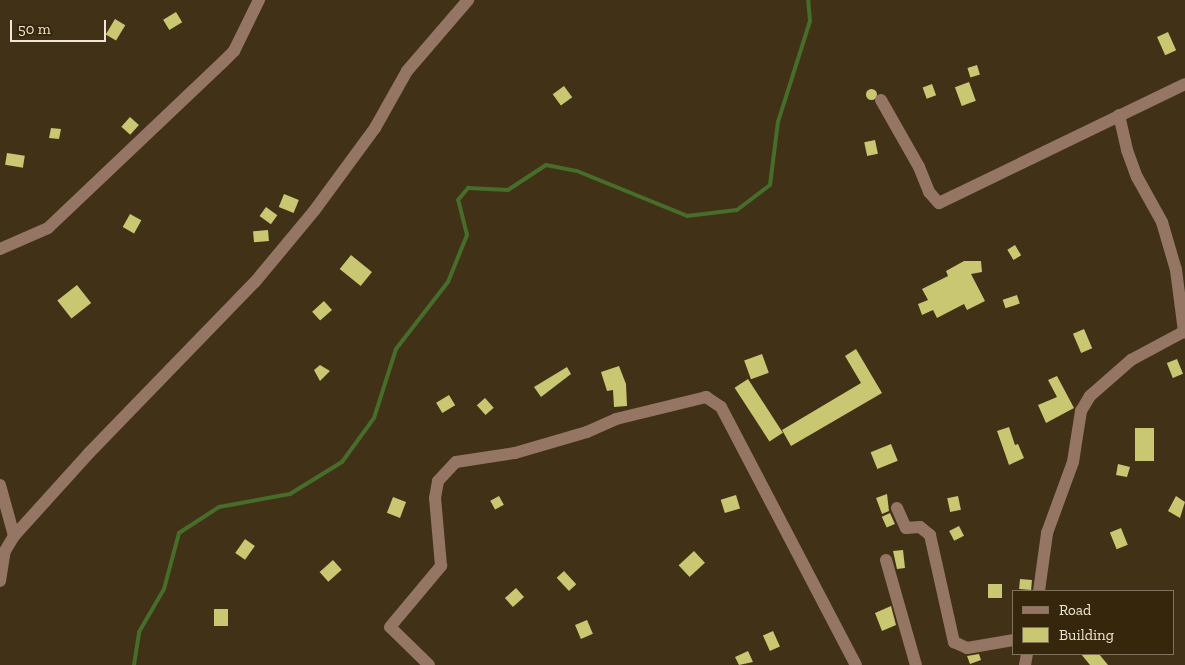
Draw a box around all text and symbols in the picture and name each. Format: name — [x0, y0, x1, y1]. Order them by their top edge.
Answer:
scale bar — [12, 10, 109, 42]
text: 50 m — [18, 20, 51, 38]
legend — [1012, 590, 1175, 655]
text: Road — [1059, 601, 1091, 619]
text: Building — [1059, 626, 1114, 644]

